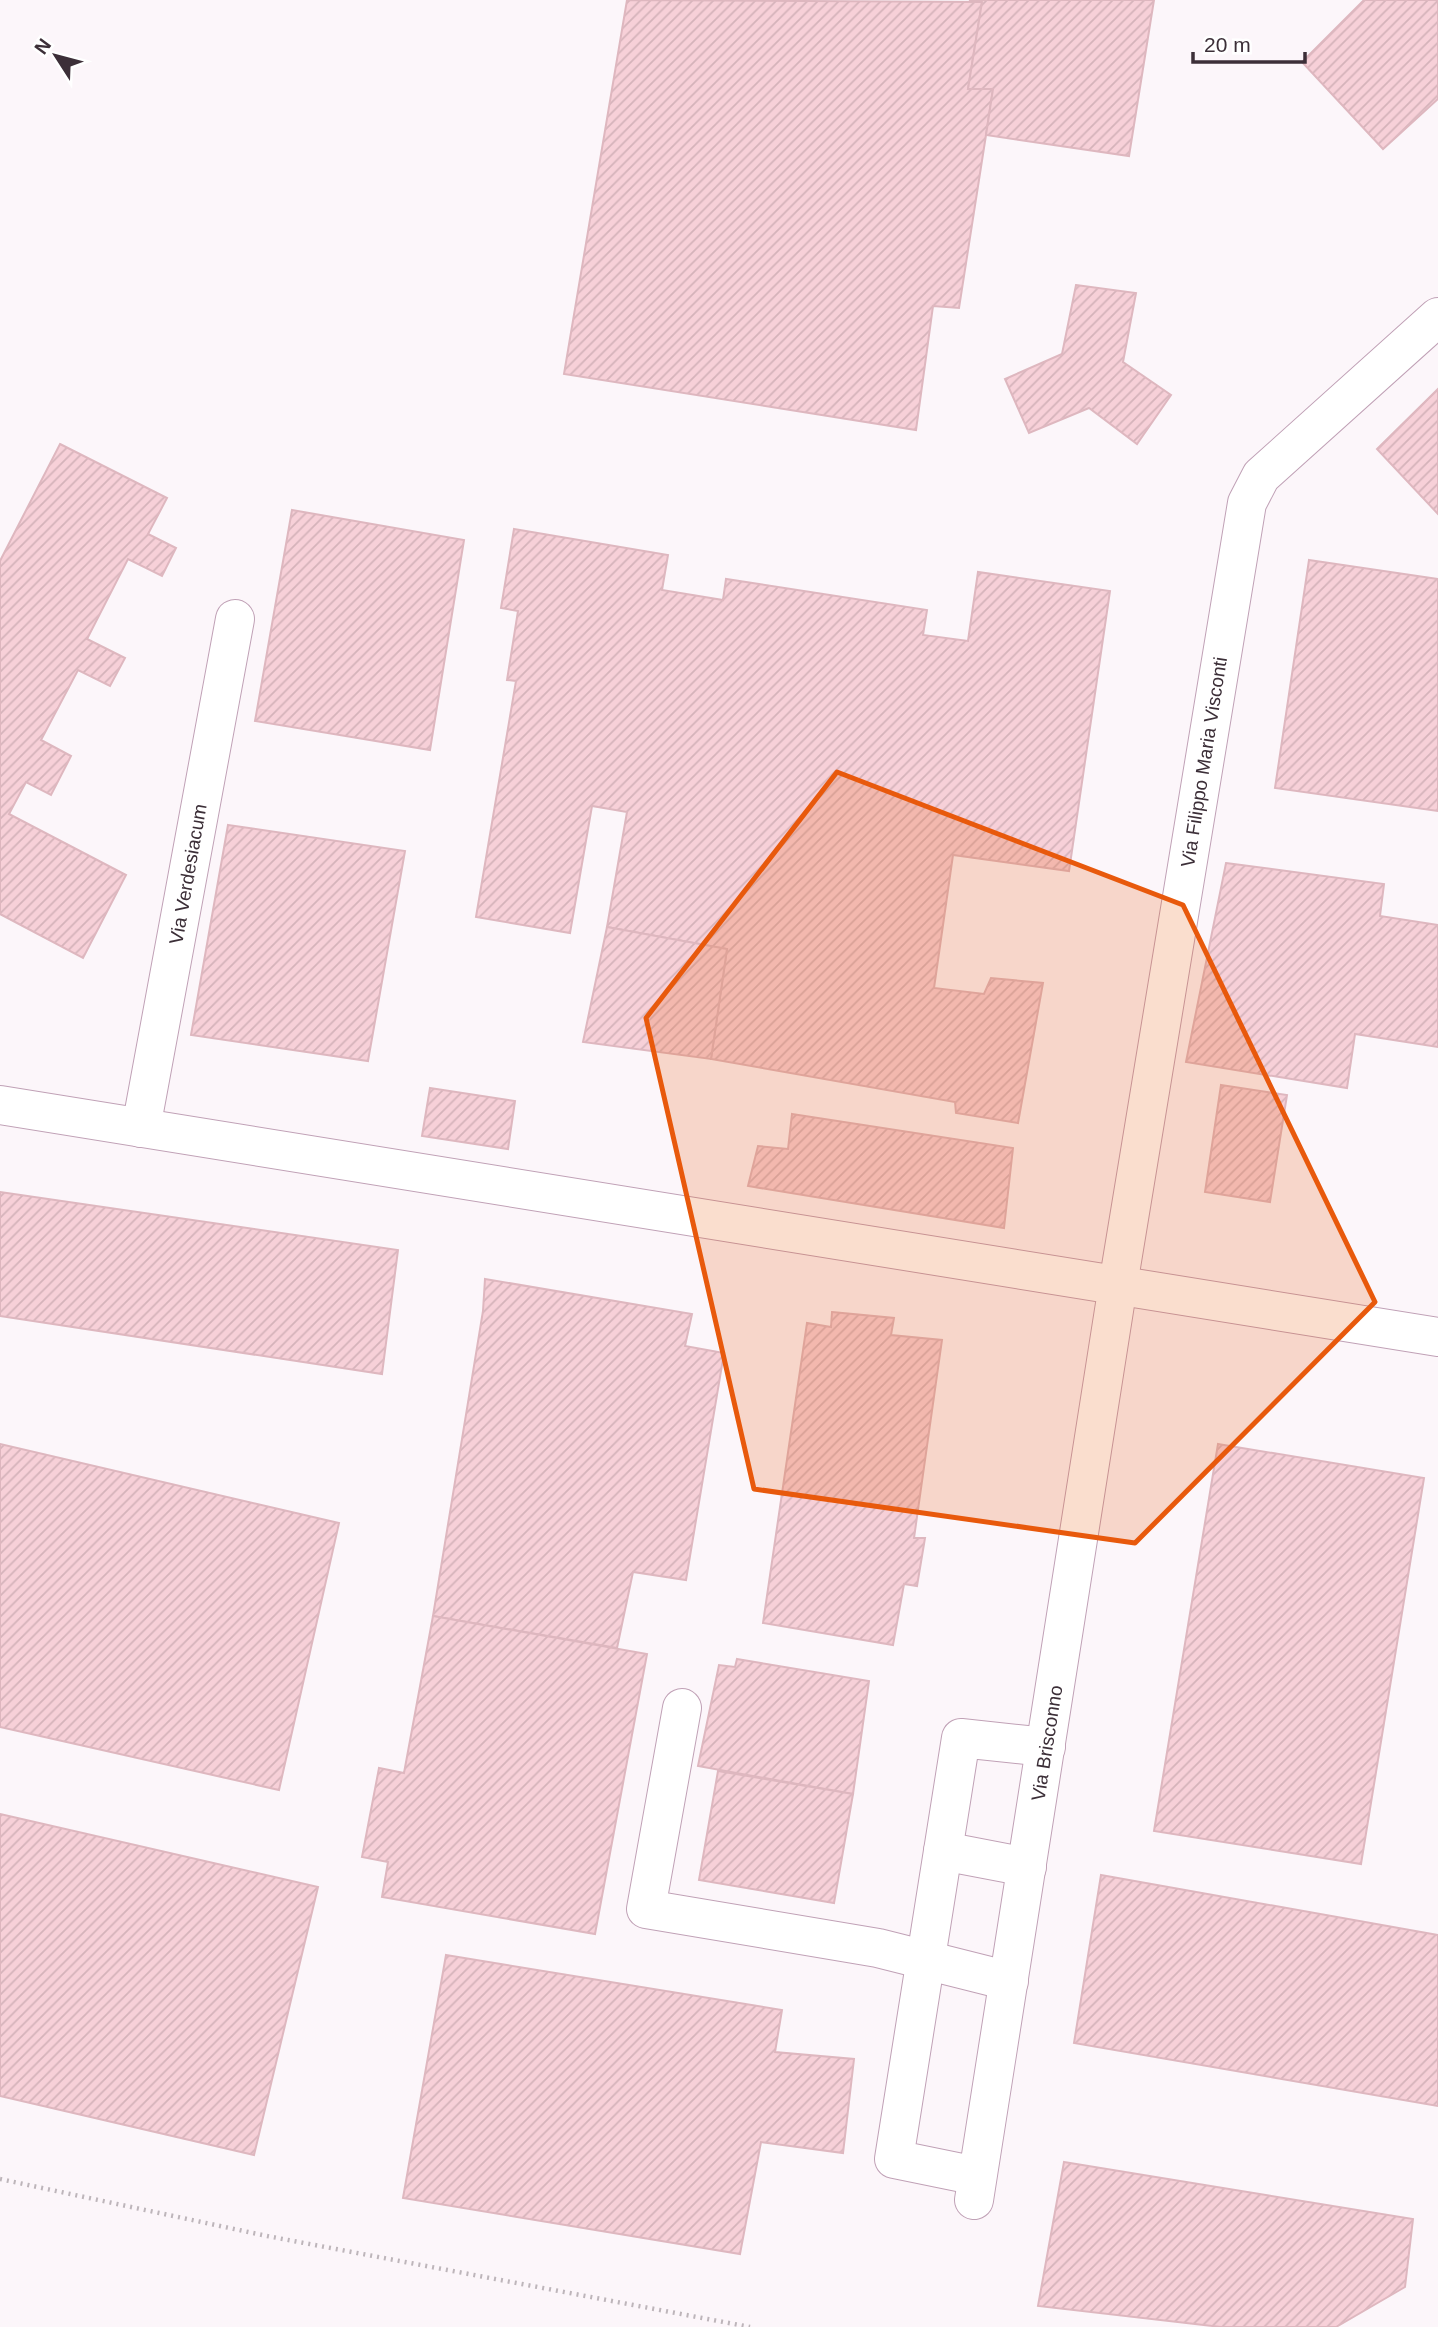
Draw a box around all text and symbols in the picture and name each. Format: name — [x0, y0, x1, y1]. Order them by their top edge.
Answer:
north arrow — [21, 21, 91, 91]
scale bar — [1193, 21, 1305, 65]
text: 20 m — [1204, 33, 1251, 56]
text: N — [30, 35, 55, 58]
street label: Via Filippo Maria Visconti — [1177, 655, 1231, 869]
street label: Via Verdesiacum — [165, 802, 211, 946]
street label: Via Brisconno — [1027, 1684, 1067, 1802]

